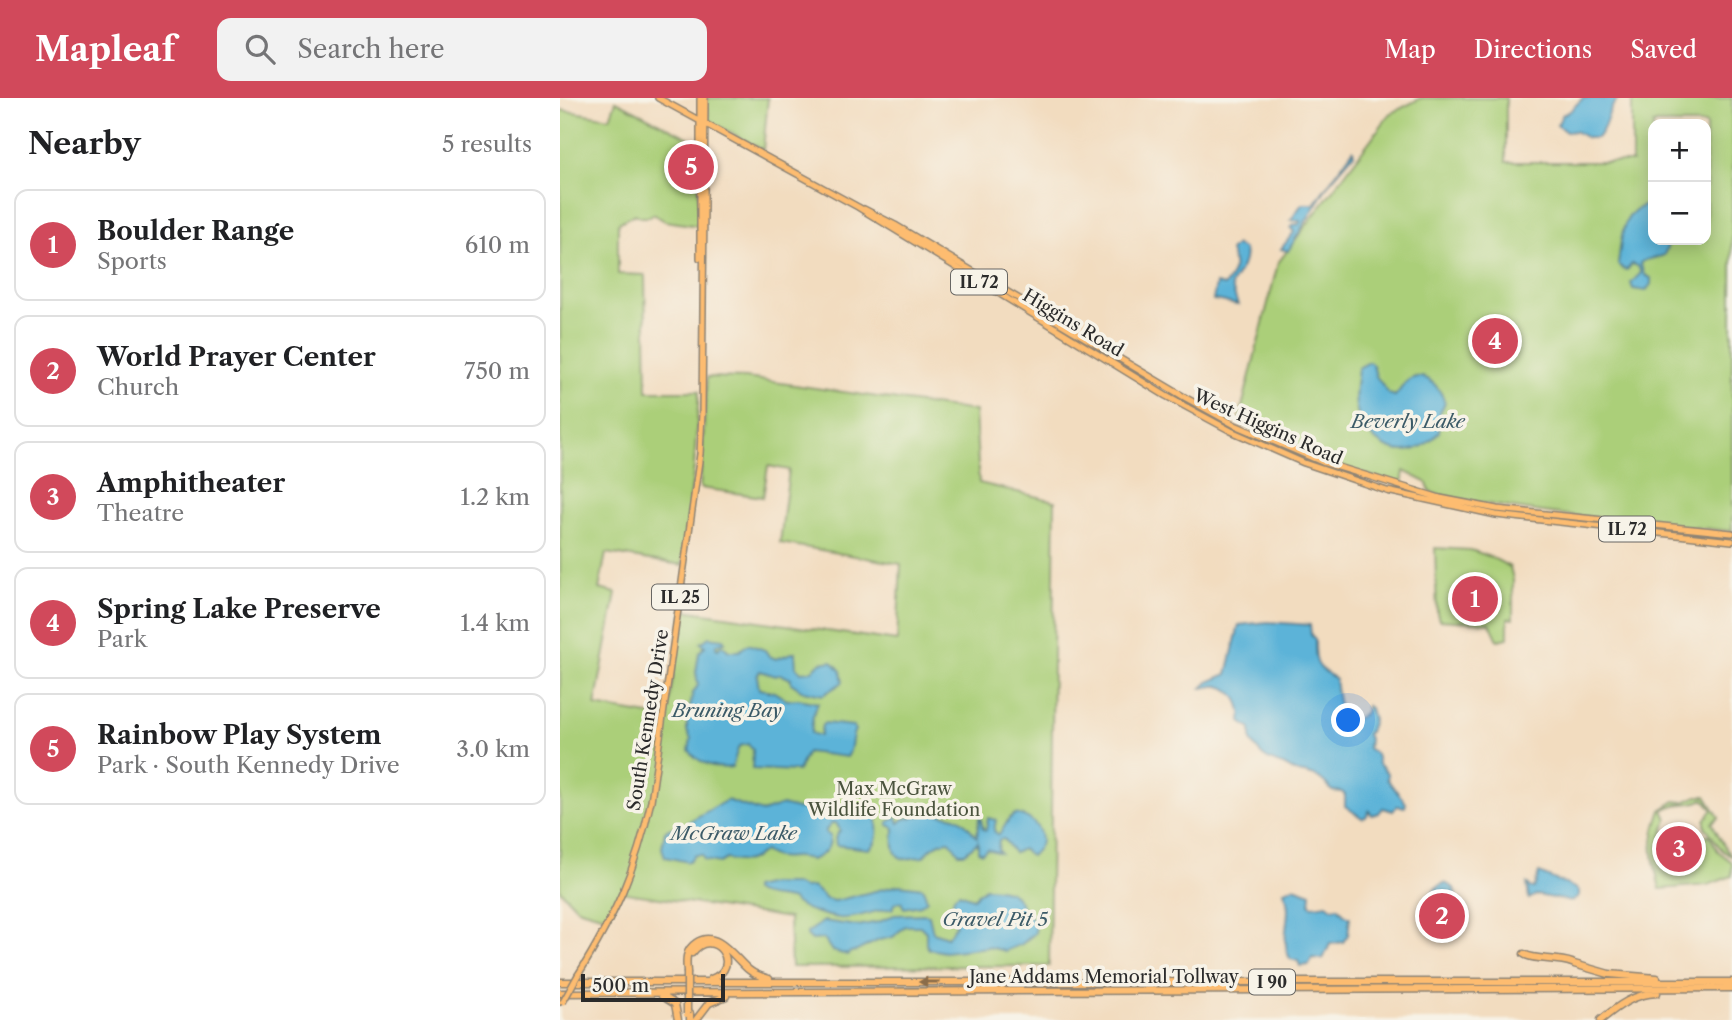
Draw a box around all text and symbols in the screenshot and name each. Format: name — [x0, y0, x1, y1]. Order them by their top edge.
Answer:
search box — [217, 18, 707, 81]
text: Mapleaf — [35, 29, 175, 70]
icon: search — [241, 30, 279, 68]
text: Search here — [297, 33, 445, 65]
text: Map — [1384, 35, 1436, 64]
text: Directions — [1474, 35, 1592, 64]
text: Saved — [1630, 35, 1697, 64]
map controls — [1648, 119, 1711, 245]
button: + — [1648, 119, 1711, 182]
text: Nearby — [28, 125, 141, 162]
text: 5 results — [442, 130, 532, 158]
pin: 5 — [668, 141, 714, 193]
button: − — [1648, 182, 1711, 245]
text: Boulder Range — [97, 215, 294, 247]
text: 1 — [48, 231, 58, 259]
text: 610 m — [465, 231, 530, 259]
text: Sports — [97, 247, 167, 275]
road number: IL 72 — [951, 270, 1007, 294]
street label: Higgins Road — [1019, 284, 1127, 362]
pin: 4 — [1472, 315, 1518, 367]
text: World Prayer Center — [97, 341, 376, 373]
text: 2 — [46, 357, 60, 385]
text: 750 m — [464, 357, 530, 385]
text: Church — [97, 373, 179, 401]
street label: West Higgins Road — [1189, 384, 1346, 470]
water label: Beverly Lake — [1349, 410, 1466, 433]
text: Amphitheater — [97, 467, 285, 499]
text: 3 — [47, 483, 60, 511]
text: 1.2 km — [460, 483, 530, 511]
text: Theatre — [97, 499, 184, 527]
road number: IL 72 — [1599, 516, 1655, 542]
pin: 1 — [1452, 573, 1498, 625]
road number: IL 25 — [652, 584, 708, 610]
text: Spring Lake Preserve — [97, 593, 381, 625]
text: 4 — [46, 609, 60, 637]
text: 1.4 km — [460, 609, 530, 637]
text: Park — [97, 625, 147, 653]
street label: South Kennedy Drive — [623, 628, 673, 812]
water label: Bruning Bay — [670, 699, 782, 722]
your location — [1331, 703, 1365, 737]
text: Rainbow Play System — [97, 719, 382, 751]
text: 5 — [47, 735, 59, 763]
text: 3.0 km — [456, 735, 530, 763]
text: Park · South Kennedy Drive — [97, 751, 400, 779]
park label: Max McGraw Wildlife Foundation — [807, 778, 980, 821]
water label: McGraw Lake — [669, 822, 798, 845]
pin: 3 — [1656, 823, 1702, 875]
pin: 2 — [1419, 890, 1465, 942]
water label: Gravel Pit 5 — [942, 908, 1049, 931]
street label: Jane Addams Memorial Tollway — [966, 966, 1240, 988]
road number: I 90 — [1249, 970, 1295, 995]
scale bar — [581, 971, 724, 1003]
text: 500 m — [592, 974, 649, 997]
one-way arrow — [918, 976, 940, 988]

